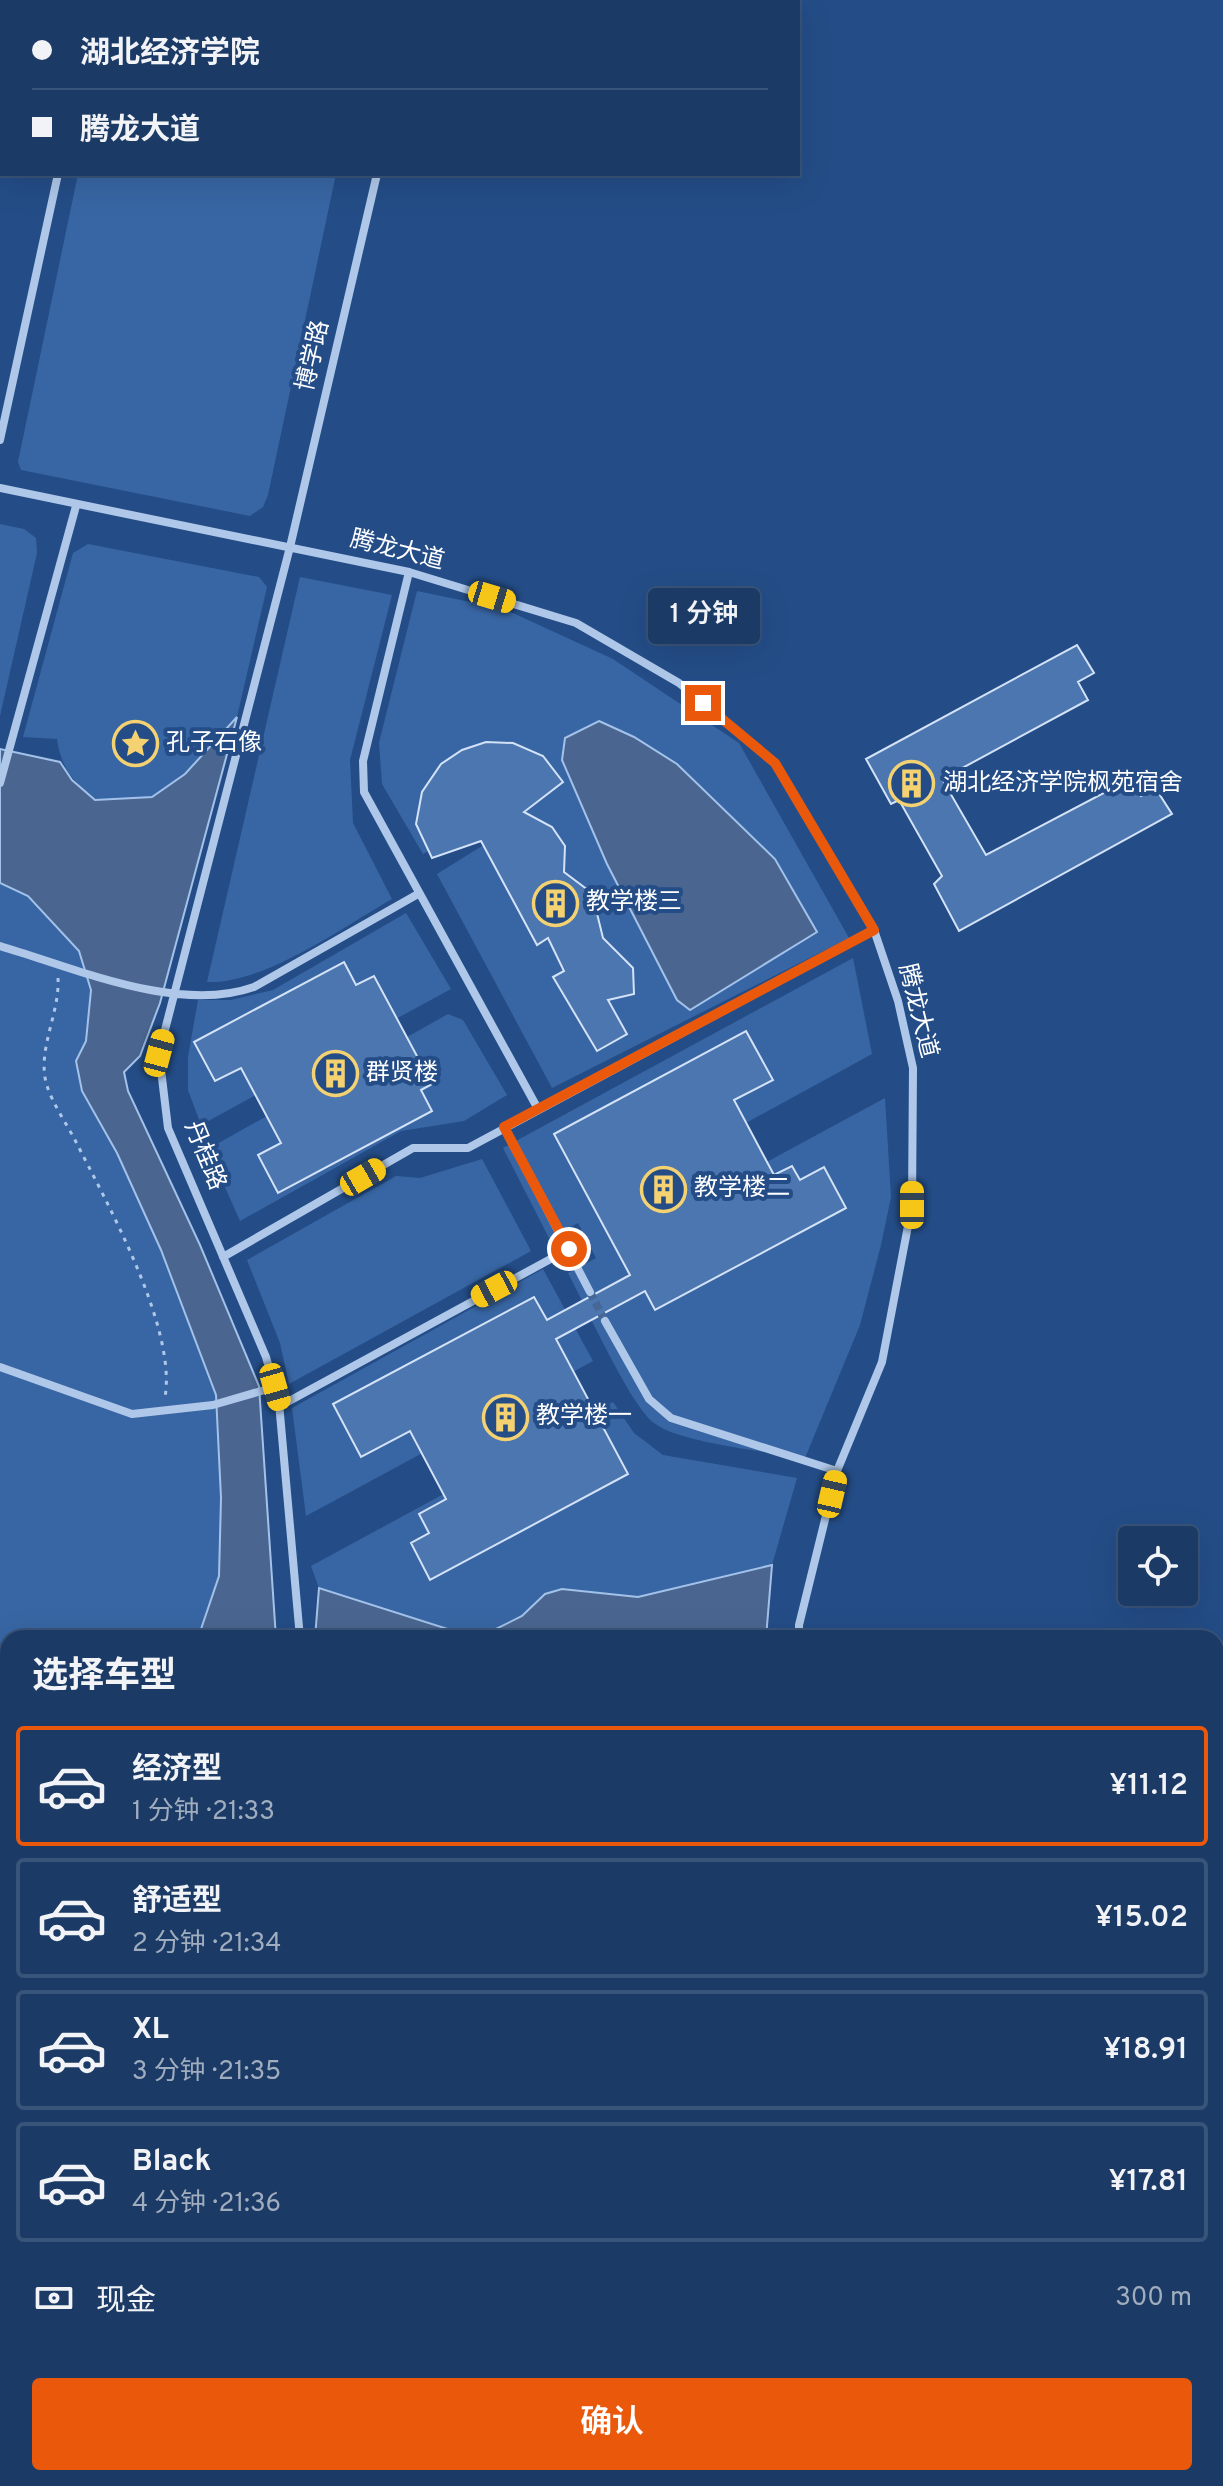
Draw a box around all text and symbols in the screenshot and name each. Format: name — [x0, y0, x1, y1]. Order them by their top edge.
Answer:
text: 湖北经济学院 — [80, 36, 260, 73]
text: 腾龙大道 — [80, 113, 200, 150]
street label: 博学路 — [291, 318, 337, 394]
street label: 腾龙大道 — [347, 525, 447, 577]
car — [466, 579, 518, 615]
callout: 1 分钟 — [647, 587, 759, 643]
text: 1 分钟 — [670, 599, 738, 632]
route end — [685, 685, 721, 721]
place icon: 孔子石像 — [111, 720, 159, 768]
place label: 孔子石像 — [166, 729, 262, 759]
building icon: 湖北经济学院枫苑宿舍 — [888, 760, 936, 808]
place label: 湖北经济学院枫苑宿舍 — [943, 769, 1183, 799]
building icon: 教学楼三 — [531, 879, 579, 927]
place label: 教学楼三 — [586, 888, 682, 918]
street label: 腾龙大道 — [891, 961, 943, 1061]
car — [141, 1027, 177, 1079]
building icon: 群贤楼 — [311, 1050, 359, 1098]
place label: 群贤楼 — [366, 1059, 438, 1089]
street label: 丹桂路 — [177, 1117, 231, 1195]
car — [336, 1155, 390, 1199]
building icon: 教学楼二 — [639, 1165, 687, 1213]
place label: 教学楼二 — [694, 1174, 790, 1204]
car — [900, 1181, 924, 1229]
route start — [551, 1231, 587, 1267]
car — [467, 1267, 521, 1311]
car — [257, 1361, 293, 1413]
building icon: 教学楼一 — [481, 1393, 529, 1441]
place label: 教学楼一 — [536, 1402, 632, 1432]
car — [815, 1468, 849, 1520]
map controls — [1118, 1526, 1198, 1606]
button: locate — [1118, 1526, 1198, 1606]
text: 选择车型 — [32, 1655, 176, 1701]
icon: car — [36, 1750, 108, 1822]
text: 经济型 — [132, 1752, 222, 1789]
text: ¥11.12 — [1110, 1768, 1188, 1805]
text: 1 分钟 · 21:33 — [132, 1796, 275, 1829]
icon: car — [36, 1882, 108, 1954]
text: 舒适型 — [132, 1884, 222, 1921]
text: ¥15.02 — [1095, 1900, 1188, 1937]
text: 2 分钟 · 21:34 — [132, 1928, 282, 1961]
text: XL — [132, 2012, 169, 2049]
icon: car — [36, 2014, 108, 2086]
text: ¥18.91 — [1103, 2032, 1188, 2069]
text: 3 分钟 · 21:35 — [132, 2056, 281, 2089]
text: Black — [132, 2144, 211, 2181]
icon: car — [36, 2146, 108, 2218]
text: ¥17.81 — [1109, 2164, 1188, 2201]
text: 4 分钟 · 21:36 — [132, 2188, 281, 2221]
icon: cash — [32, 2276, 76, 2320]
text: 300 m — [1115, 2282, 1192, 2315]
text: 现金 — [96, 2284, 156, 2321]
button: 确认 — [32, 2378, 1192, 2470]

